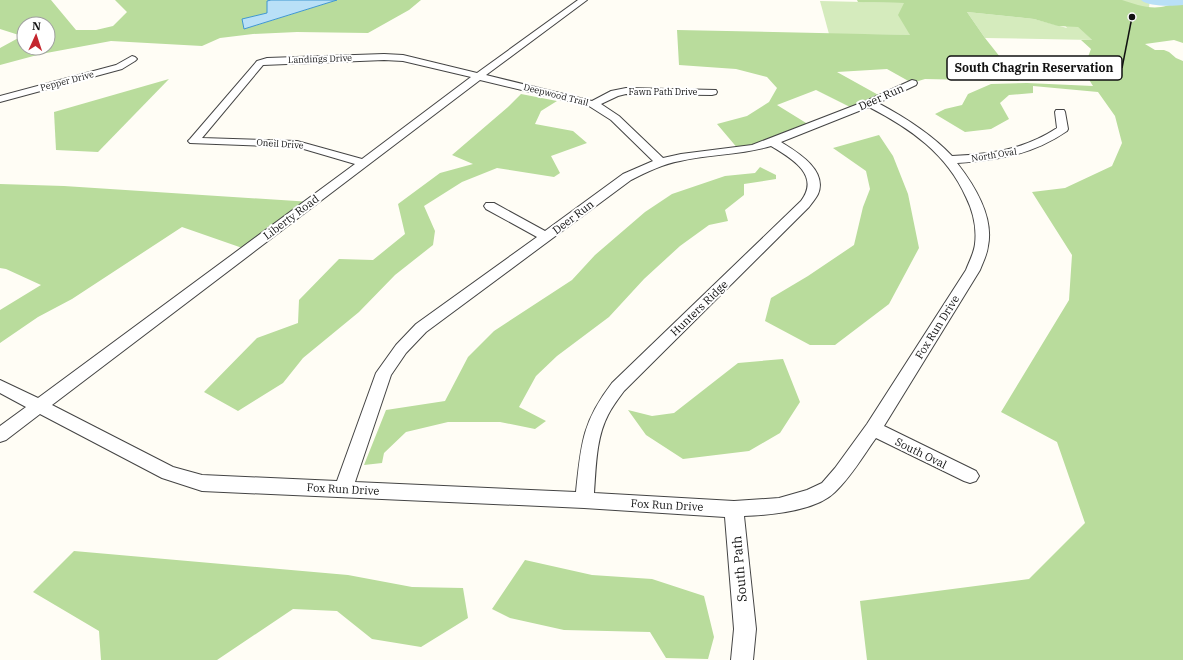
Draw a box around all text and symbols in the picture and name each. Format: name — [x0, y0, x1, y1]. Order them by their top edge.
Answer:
north arrow — [16, 16, 56, 56]
text: N — [32, 19, 42, 33]
street label: Landings Drive — [288, 52, 352, 65]
callout: South Chagrin Reservation — [947, 56, 1122, 80]
text: South Chagrin Reservation — [954, 60, 1114, 75]
street label: Pepper Drive — [39, 68, 95, 93]
street label: Deepwood Trail — [523, 81, 590, 108]
street label: Deer Run — [856, 81, 906, 113]
street label: Fawn Path Drive — [629, 86, 698, 97]
street label: Oneil Drive — [256, 136, 304, 151]
street label: North Oval — [970, 145, 1018, 164]
street label: Liberty Road — [260, 191, 322, 242]
street label: Deer Run — [550, 197, 596, 237]
street label: Hunters Ridge — [667, 277, 731, 339]
street label: Fox Run Drive — [912, 292, 962, 362]
street label: South Oval — [893, 434, 949, 472]
street label: Fox Run Drive — [306, 480, 380, 498]
street label: Fox Run Drive — [630, 496, 704, 514]
street label: South Path — [728, 535, 751, 603]

